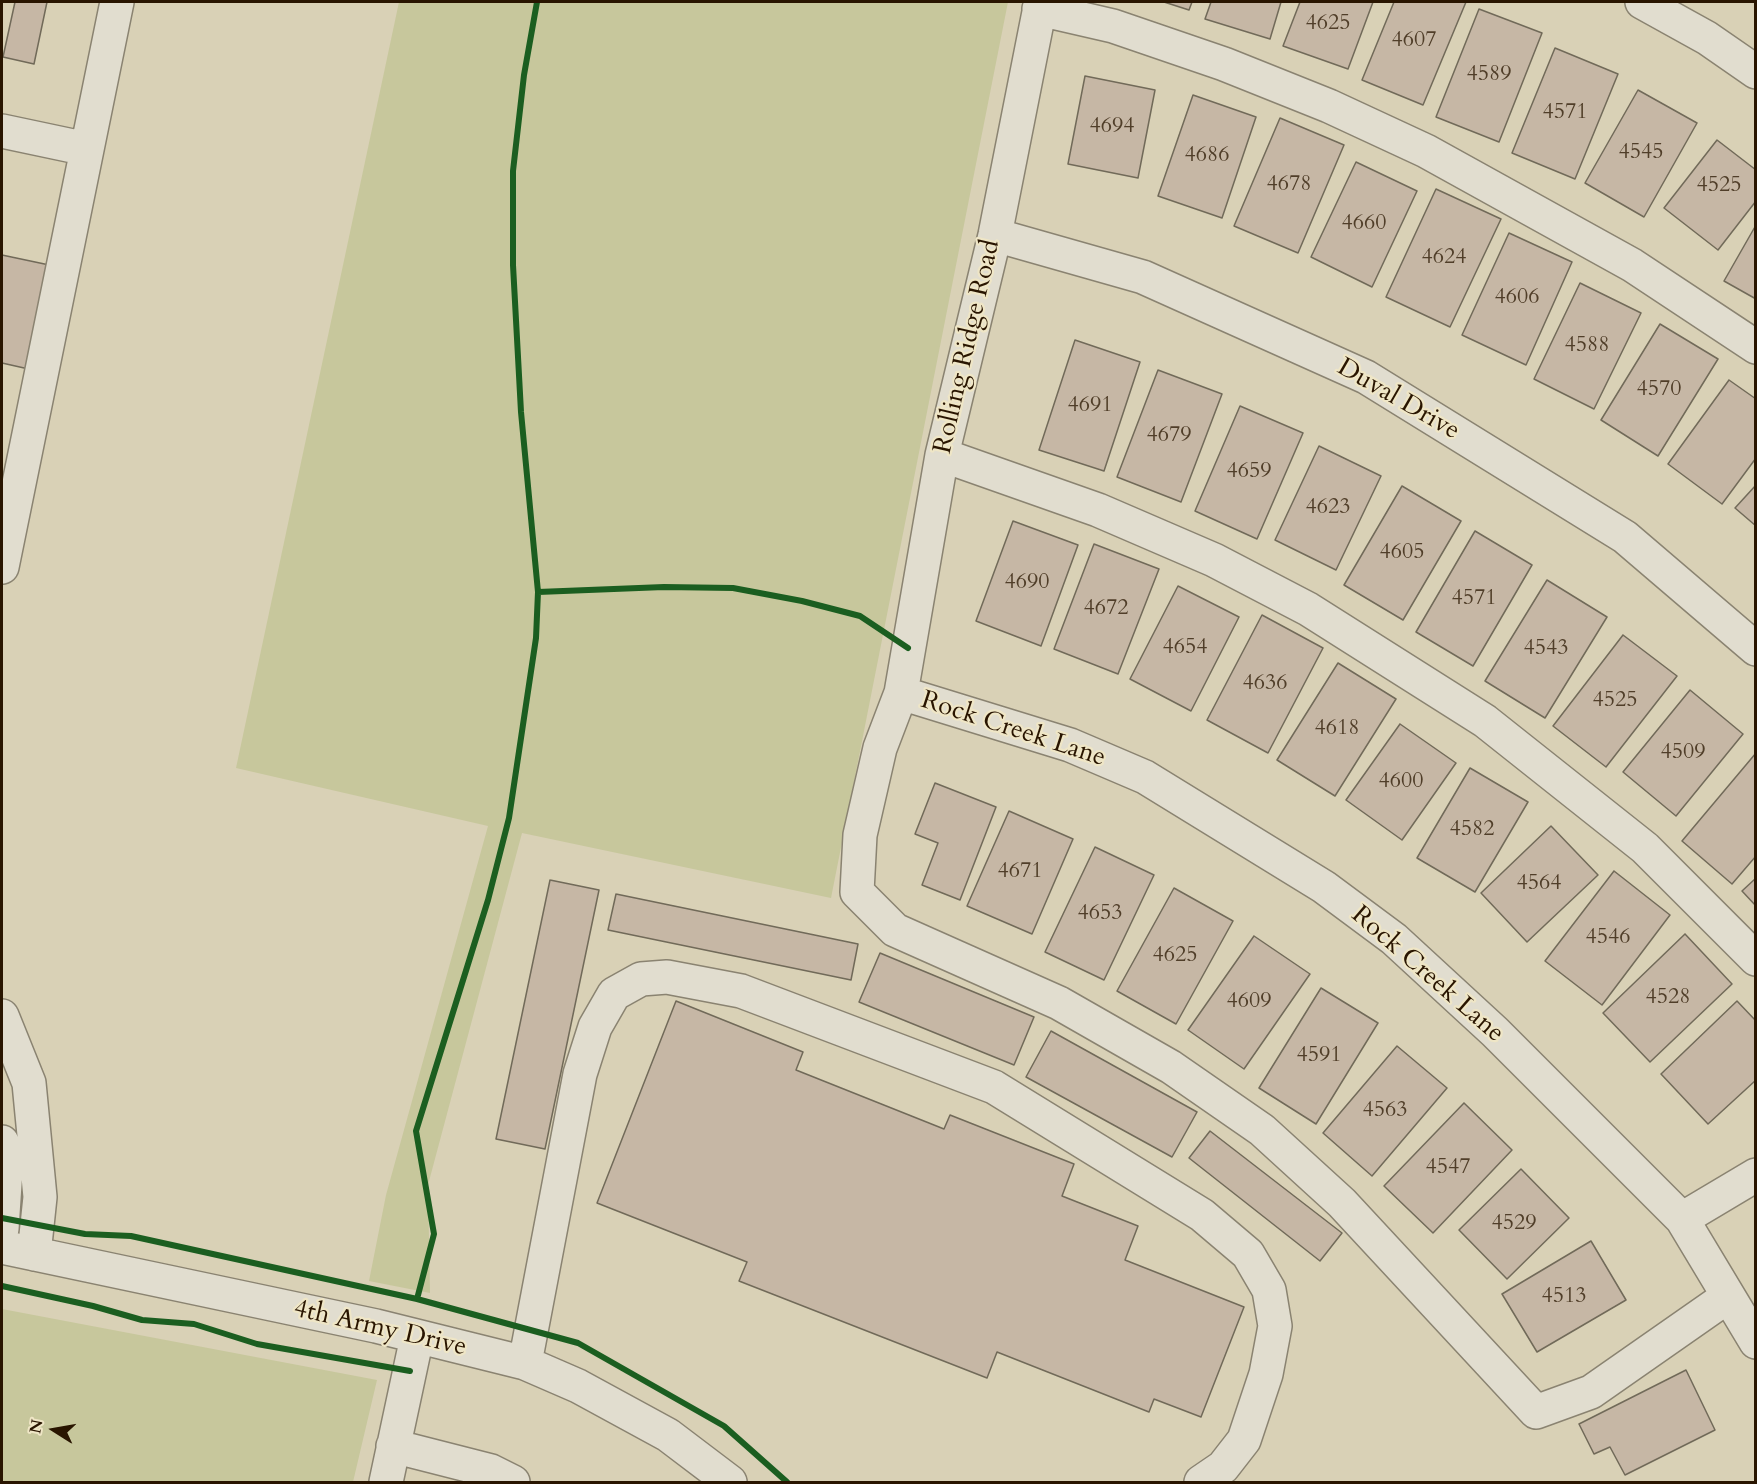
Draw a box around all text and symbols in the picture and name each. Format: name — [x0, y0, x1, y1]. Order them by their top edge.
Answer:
house number: 4625 — [1305, 11, 1351, 37]
house number: 4607 — [1391, 28, 1437, 54]
house number: 4589 — [1466, 62, 1512, 88]
house number: 4571 — [1542, 100, 1588, 126]
house number: 4694 — [1089, 114, 1135, 140]
house number: 4545 — [1618, 140, 1664, 166]
house number: 4686 — [1184, 143, 1230, 169]
house number: 4678 — [1266, 172, 1312, 198]
house number: 4525 — [1696, 173, 1742, 199]
house number: 4660 — [1341, 211, 1387, 237]
street label: Rolling Ridge Road — [928, 237, 1008, 457]
house number: 4624 — [1421, 245, 1467, 271]
house number: 4606 — [1494, 285, 1540, 311]
house number: 4588 — [1564, 333, 1610, 359]
street label: Duval Drive — [1331, 352, 1465, 448]
house number: 4570 — [1636, 377, 1682, 403]
house number: 4691 — [1067, 393, 1113, 419]
house number: 4679 — [1146, 423, 1192, 449]
house number: 4659 — [1226, 459, 1272, 485]
house number: 4623 — [1305, 495, 1351, 521]
house number: 4605 — [1379, 540, 1425, 566]
house number: 4690 — [1004, 570, 1050, 596]
house number: 4571 — [1451, 586, 1497, 612]
house number: 4672 — [1083, 596, 1129, 622]
house number: 4654 — [1162, 635, 1208, 661]
house number: 4543 — [1523, 636, 1569, 662]
house number: 4636 — [1242, 671, 1288, 697]
street label: Rock Creek Lane — [917, 685, 1109, 775]
house number: 4525 — [1592, 688, 1638, 714]
house number: 4618 — [1314, 716, 1360, 742]
house number: 4509 — [1660, 740, 1706, 766]
house number: 4600 — [1378, 769, 1424, 795]
house number: 4582 — [1449, 817, 1495, 843]
house number: 4671 — [997, 859, 1043, 885]
house number: 4564 — [1516, 871, 1562, 897]
street label: Rock Creek Lane — [1344, 900, 1510, 1050]
house number: 4653 — [1077, 901, 1123, 927]
house number: 4546 — [1585, 925, 1631, 951]
house number: 4625 — [1152, 943, 1198, 969]
house number: 4528 — [1645, 985, 1691, 1011]
house number: 4609 — [1226, 989, 1272, 1015]
house number: 4591 — [1296, 1043, 1342, 1069]
house number: 4563 — [1362, 1098, 1408, 1124]
house number: 4547 — [1425, 1155, 1471, 1181]
house number: 4529 — [1491, 1211, 1537, 1237]
house number: 4513 — [1541, 1284, 1587, 1310]
street label: 4th Army Drive — [291, 1294, 469, 1364]
north arrow — [24, 1400, 84, 1460]
text: N — [24, 1418, 48, 1435]

